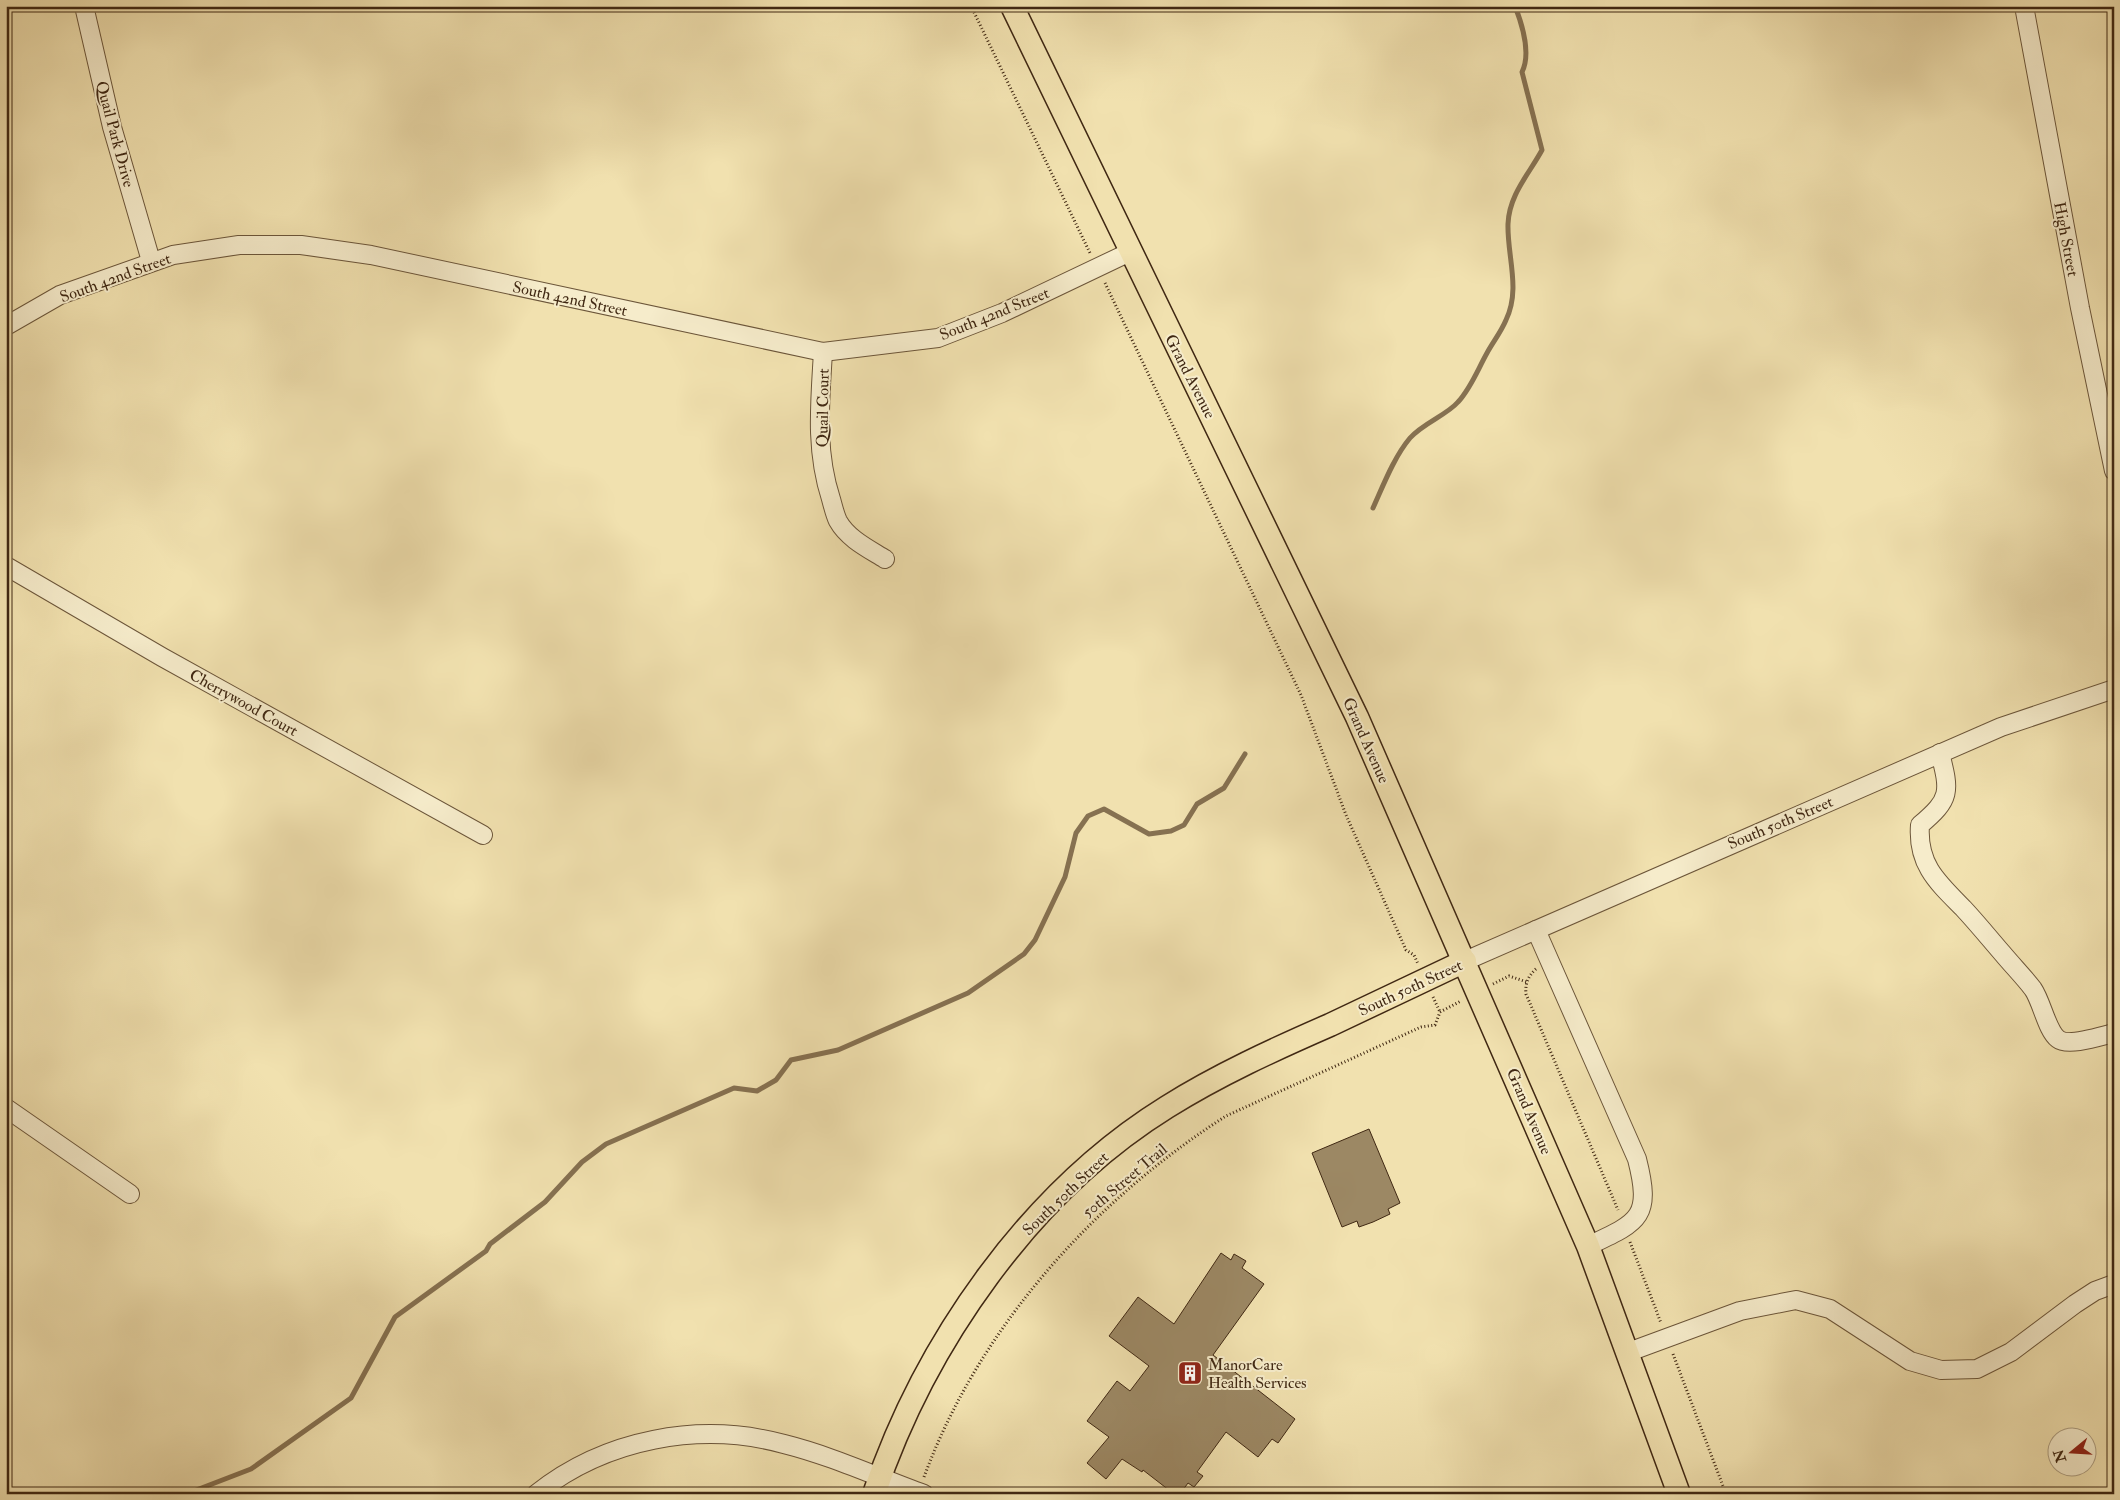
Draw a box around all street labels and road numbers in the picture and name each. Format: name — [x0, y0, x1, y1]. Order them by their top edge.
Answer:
street label: Quail Park Drive — [91, 79, 139, 190]
street label: High Street — [2049, 200, 2083, 278]
street label: South 42nd Street — [57, 249, 174, 307]
street label: South 42nd Street — [511, 277, 629, 321]
street label: South 42nd Street — [937, 283, 1052, 345]
street label: Grand Avenue — [1160, 331, 1220, 422]
street label: Quail Court — [812, 368, 834, 448]
street label: Cherrywood Court — [186, 665, 301, 741]
street label: Grand Avenue — [1338, 694, 1394, 787]
street label: South 50th Street — [1725, 792, 1836, 854]
street label: South 50th Street — [1355, 955, 1466, 1021]
street label: Grand Avenue — [1502, 1065, 1556, 1158]
street label: 50th Street Trail — [1078, 1139, 1171, 1222]
street label: South 50th Street — [1018, 1147, 1113, 1240]

